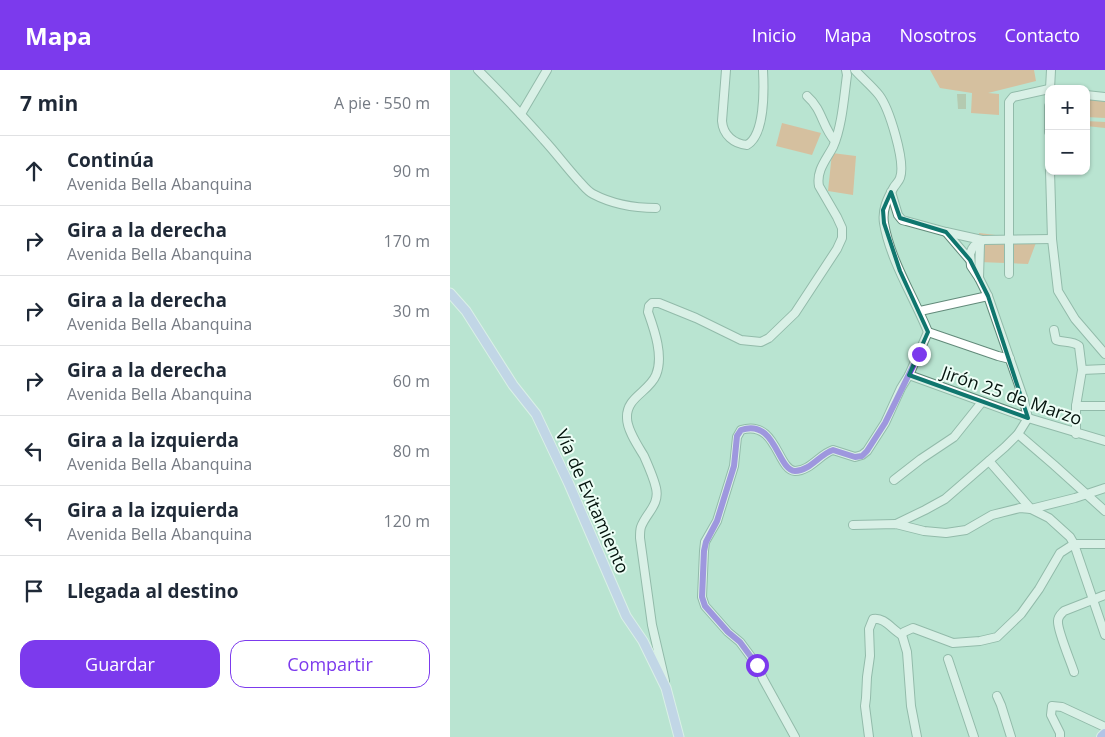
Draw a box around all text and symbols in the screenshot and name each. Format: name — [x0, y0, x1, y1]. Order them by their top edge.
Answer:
text: Mapa — [25, 19, 92, 52]
text: Inicio — [752, 23, 796, 47]
text: Mapa — [824, 23, 872, 47]
text: Nosotros — [900, 23, 977, 47]
text: Contacto — [1005, 23, 1080, 47]
map controls — [1045, 85, 1090, 175]
button: + — [1045, 85, 1090, 130]
text: 7 min — [20, 89, 78, 117]
text: A pie · 550 m — [334, 92, 430, 114]
button: − — [1045, 130, 1090, 175]
text: Continúa — [67, 147, 154, 173]
icon: ahead — [20, 157, 48, 185]
text: 90 m — [393, 160, 430, 182]
text: Avenida Bella Abanquina — [67, 173, 252, 195]
text: Gira a la derecha — [67, 217, 227, 243]
icon: right — [20, 227, 48, 255]
text: 170 m — [384, 230, 430, 252]
text: Avenida Bella Abanquina — [67, 243, 252, 265]
text: Gira a la derecha — [67, 287, 227, 313]
icon: right — [20, 297, 48, 325]
text: 30 m — [393, 300, 430, 322]
text: Avenida Bella Abanquina — [67, 313, 252, 335]
route end — [908, 343, 931, 366]
text: Gira a la derecha — [67, 357, 227, 383]
street label: Jirón 25 de Marzo — [937, 359, 1085, 430]
icon: right — [20, 367, 48, 395]
text: 60 m — [393, 370, 430, 392]
text: Avenida Bella Abanquina — [67, 383, 252, 405]
street label: Vía de Evitamiento — [550, 425, 636, 577]
text: Gira a la izquierda — [67, 427, 239, 453]
icon: left — [20, 437, 48, 465]
text: 80 m — [393, 440, 430, 462]
text: Avenida Bella Abanquina — [67, 453, 252, 475]
text: Gira a la izquierda — [67, 497, 239, 523]
icon: left — [20, 507, 48, 535]
text: 120 m — [384, 510, 430, 532]
text: Avenida Bella Abanquina — [67, 523, 252, 545]
icon: arrive — [20, 577, 48, 605]
text: Llegada al destino — [67, 578, 239, 604]
button: Guardar — [20, 640, 220, 688]
button: Compartir — [230, 640, 430, 688]
route start — [746, 654, 769, 677]

